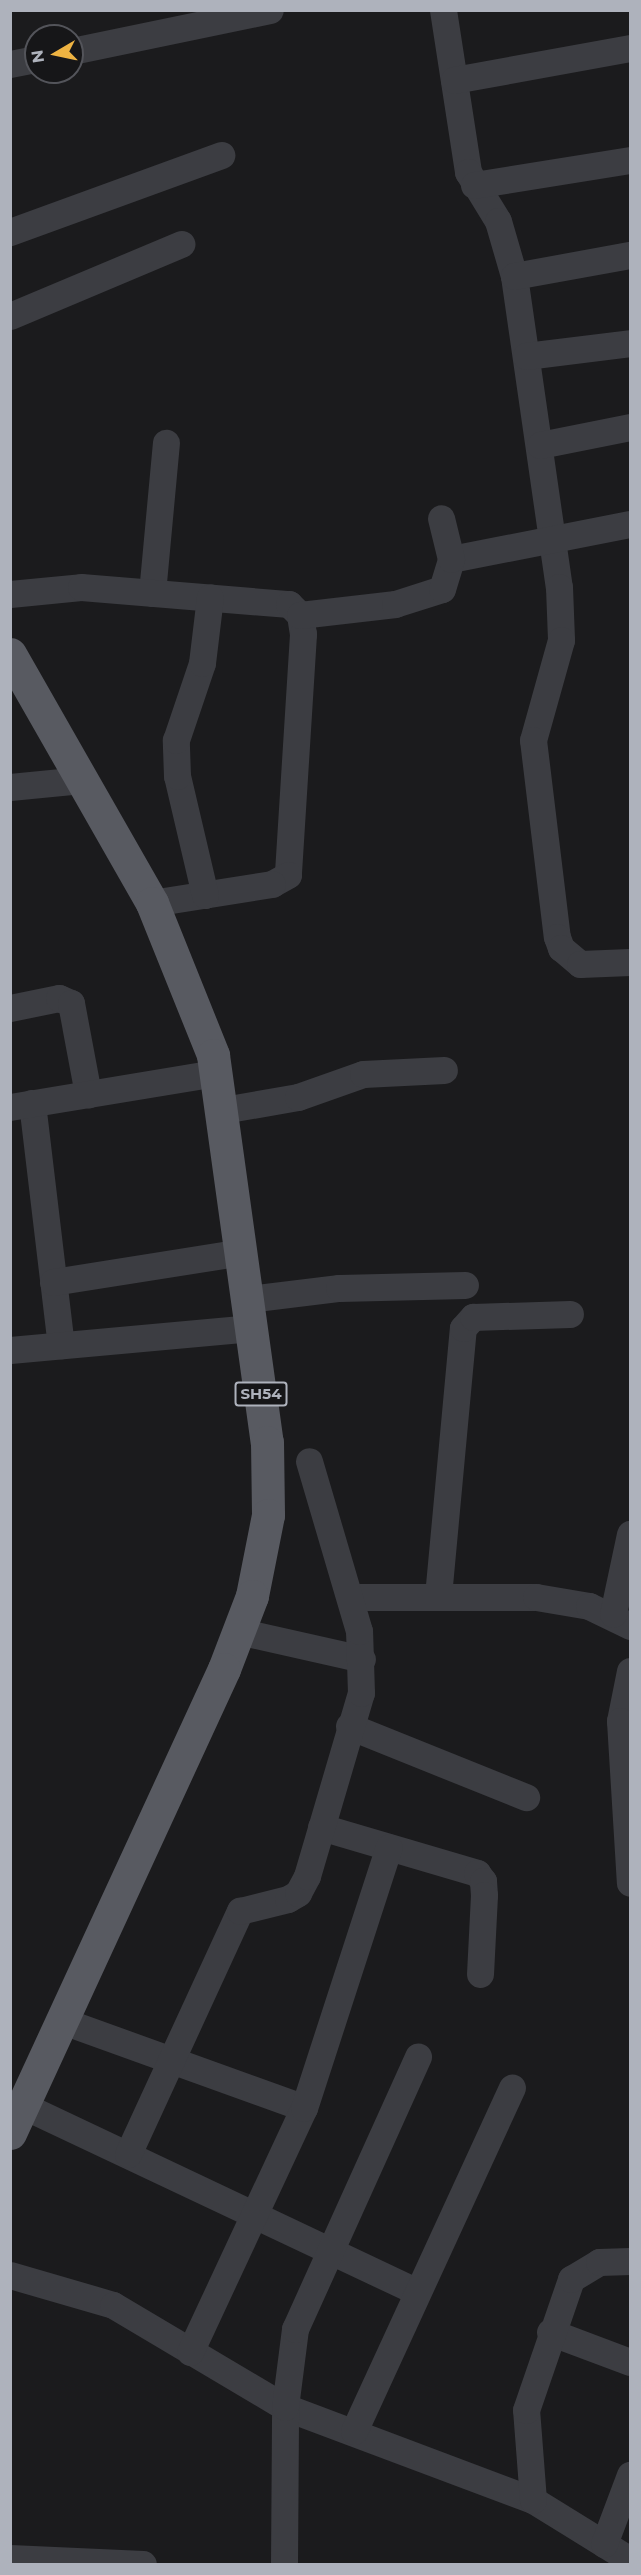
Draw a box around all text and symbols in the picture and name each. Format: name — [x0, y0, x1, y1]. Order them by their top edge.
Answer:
north arrow — [24, 24, 84, 84]
text: N — [27, 49, 48, 64]
road number: SH54 — [234, 1382, 288, 1406]

